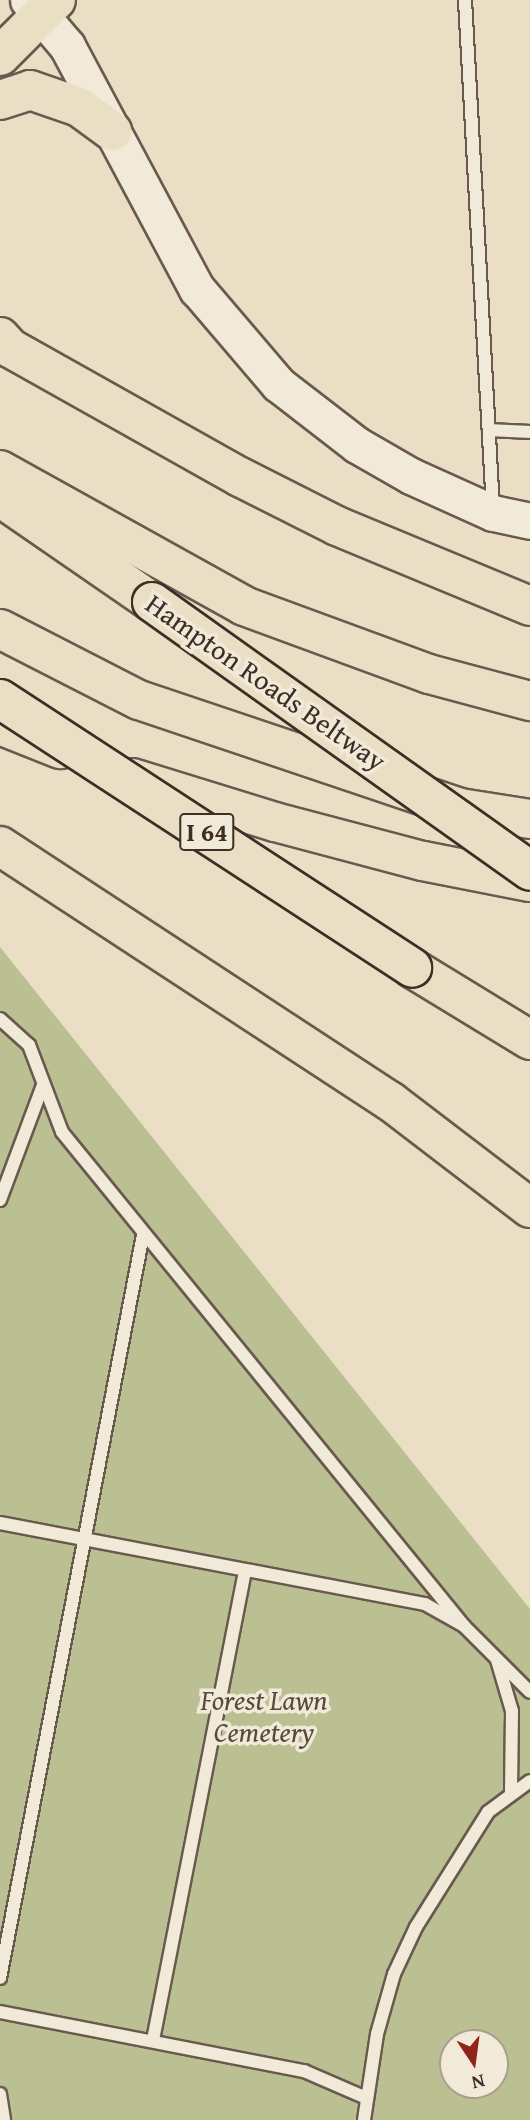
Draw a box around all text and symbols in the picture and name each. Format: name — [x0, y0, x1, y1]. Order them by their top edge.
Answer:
street label: Hampton Roads Beltway — [140, 586, 392, 778]
road number: I 64 — [179, 810, 235, 854]
park label: Forest Lawn Cemetery — [201, 1683, 327, 1749]
north arrow — [439, 2029, 509, 2099]
text: N — [469, 2067, 488, 2098]

